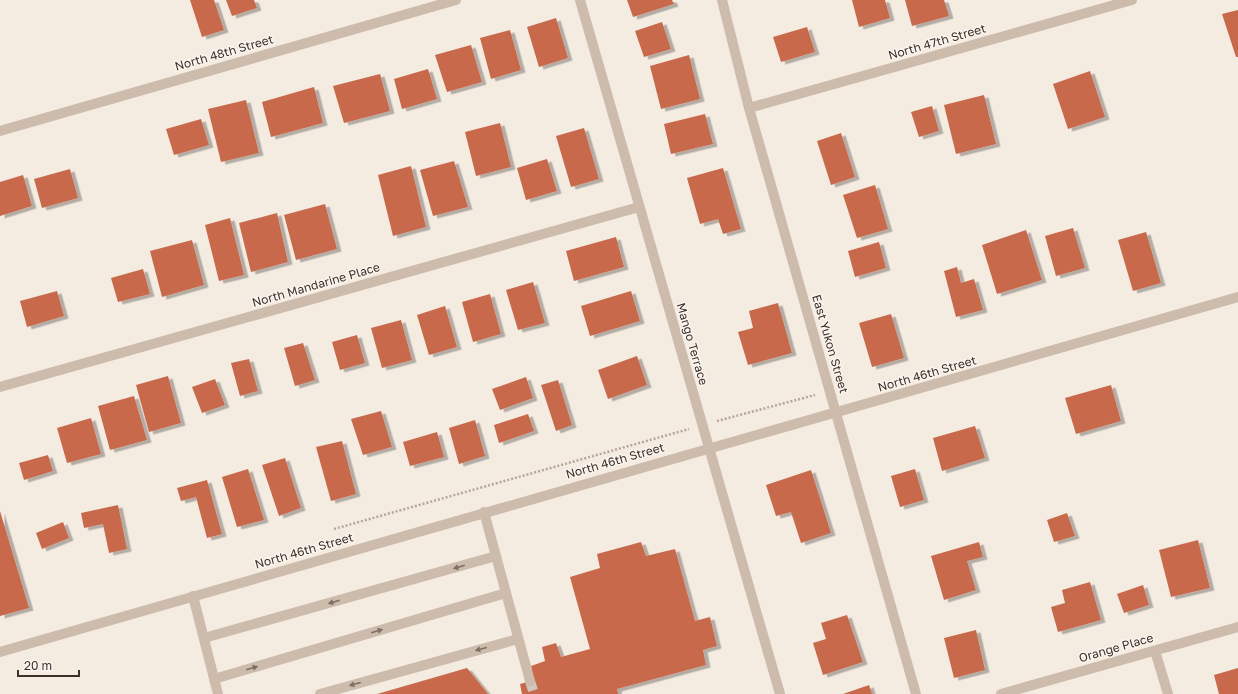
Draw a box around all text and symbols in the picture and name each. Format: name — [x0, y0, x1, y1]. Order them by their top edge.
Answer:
street label: North 47th Street — [886, 20, 988, 63]
street label: North 48th Street — [173, 31, 275, 74]
street label: North Mandarine Place — [250, 259, 382, 310]
street label: East Yukon Street — [809, 293, 852, 395]
street label: Mango Terrace — [674, 301, 711, 387]
street label: North 46th Street — [876, 352, 978, 395]
street label: North 46th Street — [564, 439, 666, 482]
street label: North 46th Street — [253, 529, 355, 572]
one-way arrow — [453, 564, 465, 570]
one-way arrow — [327, 599, 339, 605]
one-way arrow — [371, 628, 383, 634]
street label: Orange Place — [1077, 630, 1155, 665]
one-way arrow — [474, 647, 487, 653]
scale bar — [18, 652, 79, 678]
text: 20 m — [24, 658, 52, 673]
one-way arrow — [246, 665, 258, 671]
one-way arrow — [349, 681, 361, 687]

